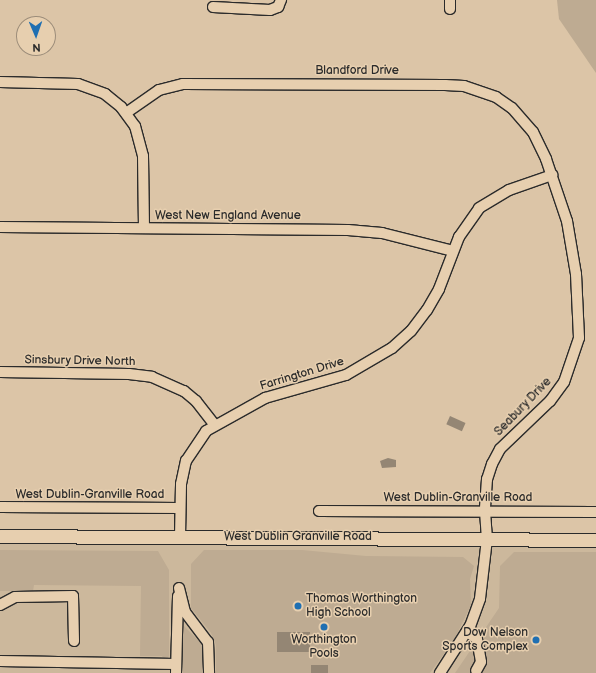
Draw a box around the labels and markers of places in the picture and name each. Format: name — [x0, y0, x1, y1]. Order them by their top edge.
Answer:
place label: Thomas Worthington High School — [306, 592, 418, 620]
marker: Thomas Worthington High School — [293, 601, 303, 611]
marker: Worthington Pools — [319, 622, 329, 632]
place label: Dow Nelson Sports Complex — [442, 626, 528, 654]
place label: Worthington Pools — [291, 633, 357, 661]
marker: Dow Nelson Sports Complex — [531, 635, 541, 645]

